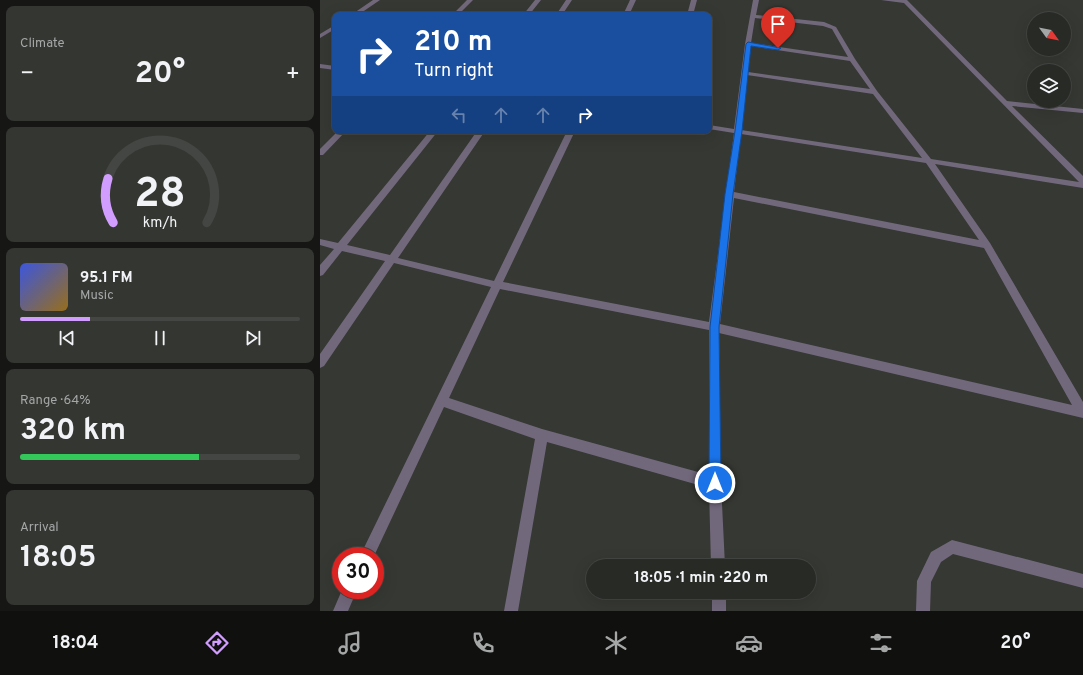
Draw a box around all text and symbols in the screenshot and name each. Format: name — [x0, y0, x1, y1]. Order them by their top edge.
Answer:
pin — [761, 7.0, 795, 48]
north arrow — [1027, 12, 1071, 56]
map controls — [1027, 12, 1071, 108]
icon: arrive — [767, 13, 789, 35]
text: 210 m — [414, 25, 492, 61]
icon: right — [348, 28, 400, 80]
text: Climate — [20, 36, 65, 52]
text: 20° — [135, 56, 185, 93]
text: Turn right — [414, 60, 494, 83]
text: − — [20, 61, 34, 88]
text: + — [286, 61, 300, 88]
button: layers — [1027, 64, 1071, 108]
icon: left — [448, 104, 470, 126]
icon: ahead — [490, 104, 512, 126]
icon: ahead — [532, 104, 554, 126]
icon: right — [574, 104, 596, 126]
text: 28 — [134, 168, 186, 221]
text: km/h — [143, 213, 177, 231]
text: 95.1 FM — [80, 269, 133, 288]
text: Music — [80, 288, 114, 304]
icon: previous — [56, 327, 78, 349]
icon: pause — [149, 327, 171, 349]
icon: next — [242, 327, 264, 349]
text: Range · 64% — [20, 393, 91, 409]
text: 320 km — [20, 413, 126, 450]
position arrow — [694, 462, 736, 504]
text: Arrival — [20, 520, 59, 536]
text: 18:05 — [20, 540, 96, 577]
speed limit sign: 30 — [332, 547, 384, 599]
text: 18:05 · 1 min · 220 m — [634, 569, 768, 588]
icon: directions — [203, 629, 231, 657]
icon: music — [336, 629, 364, 657]
icon: phone — [469, 629, 497, 657]
icon: climate — [602, 629, 630, 657]
icon: car — [735, 629, 763, 657]
icon: filters — [867, 629, 895, 657]
text: 18:04 — [52, 632, 99, 655]
text: 20° — [1000, 632, 1031, 655]

